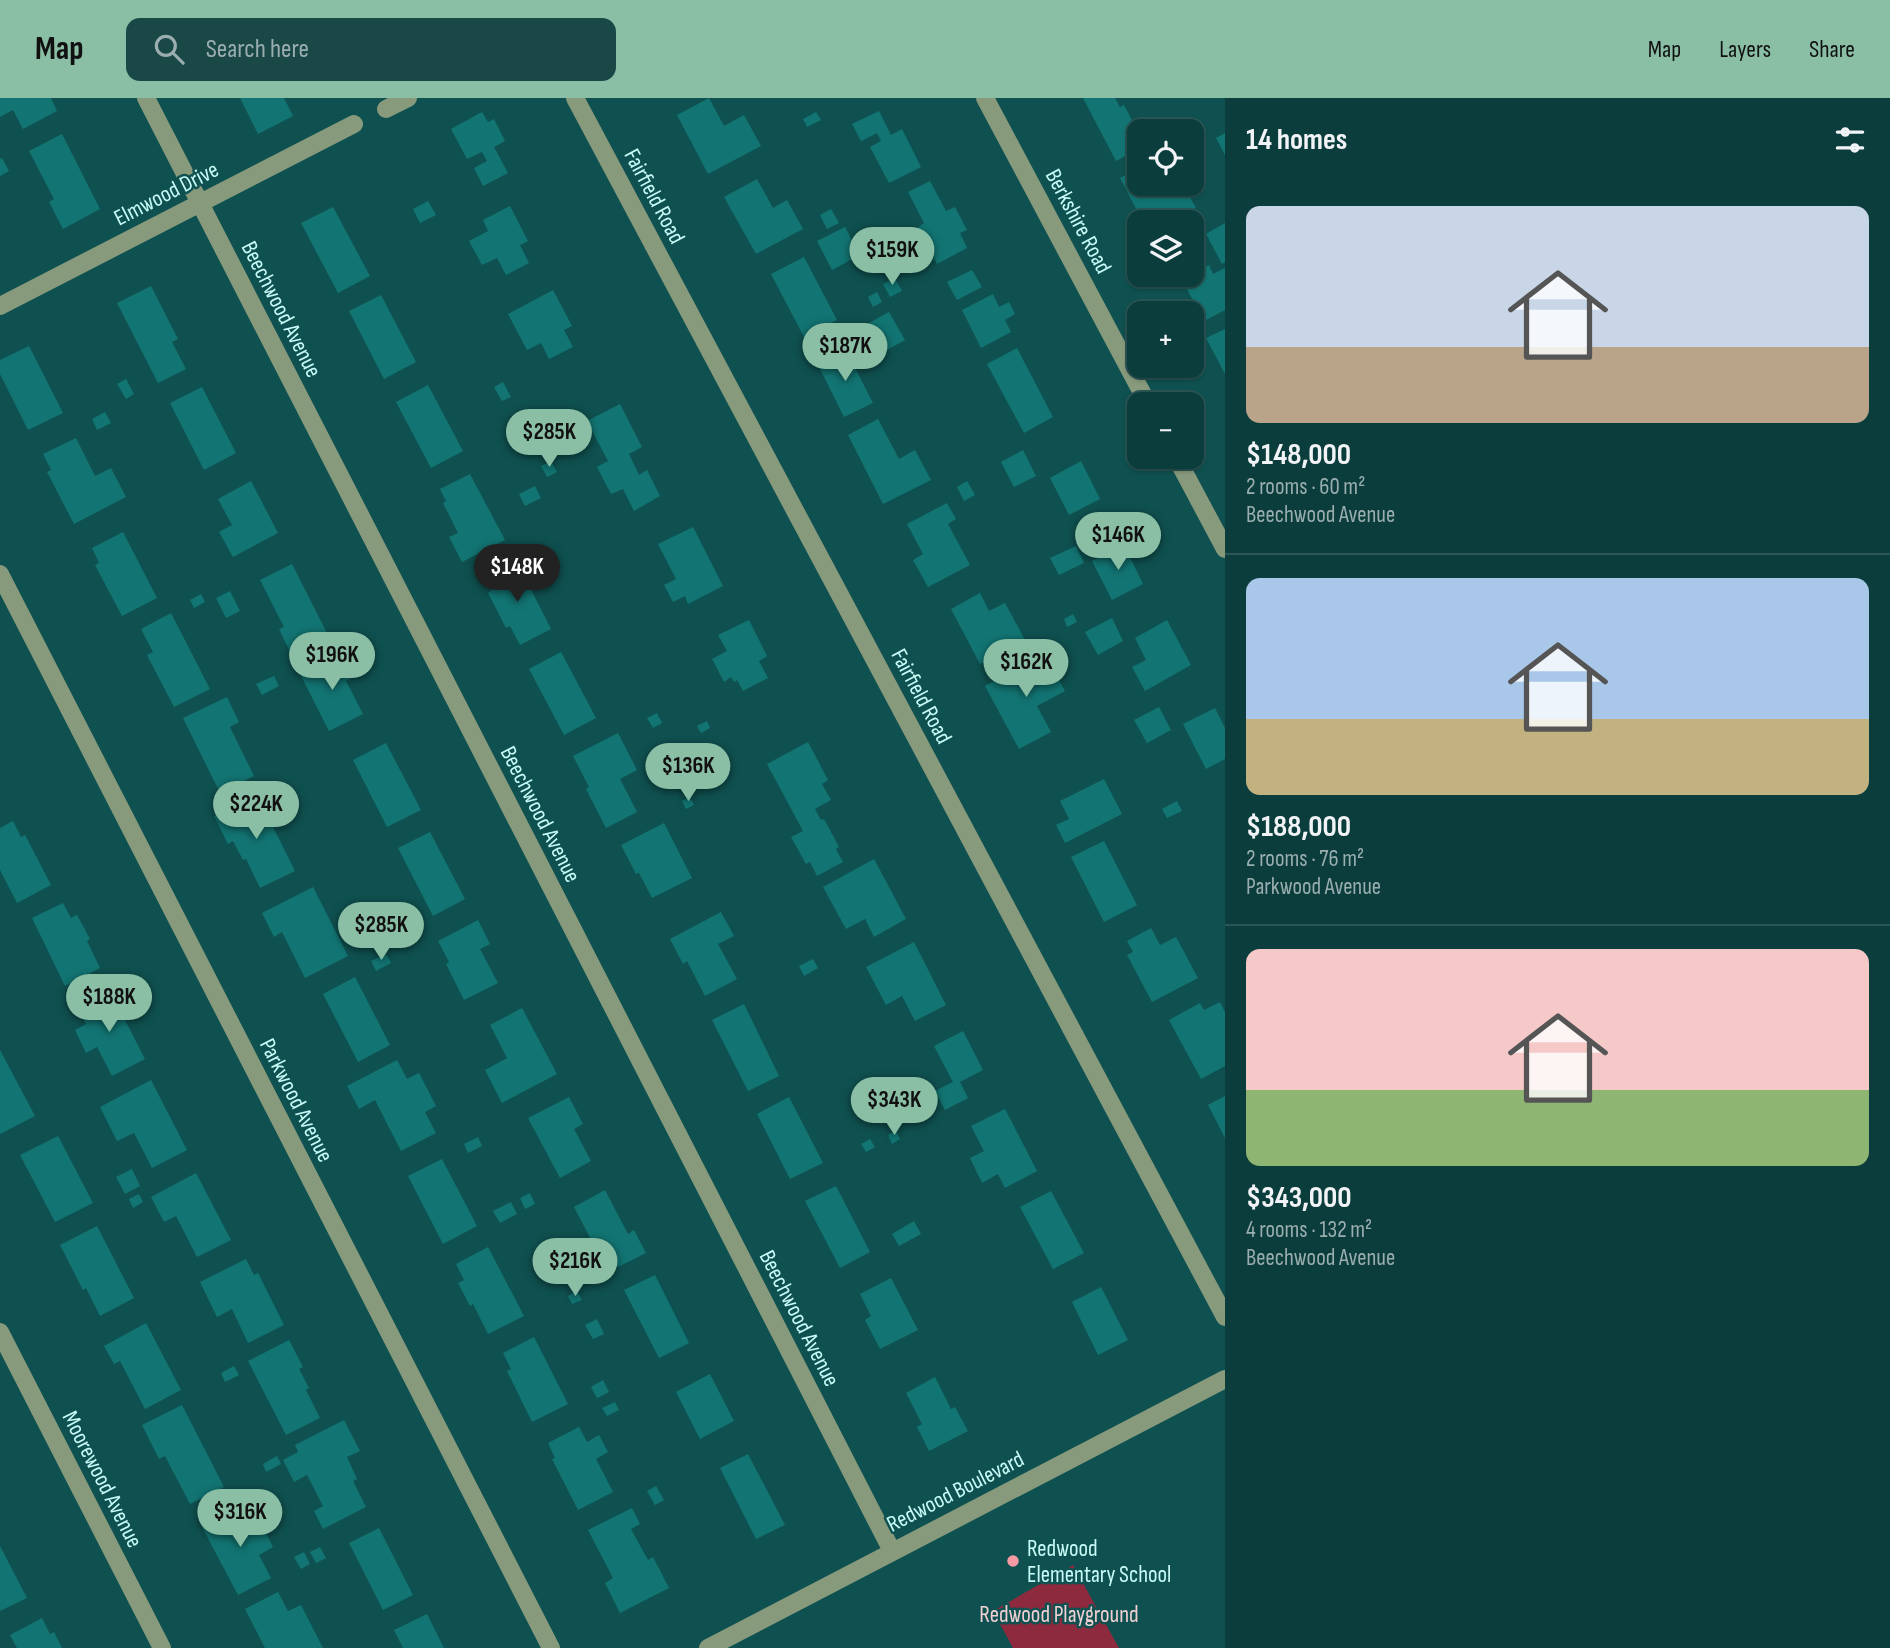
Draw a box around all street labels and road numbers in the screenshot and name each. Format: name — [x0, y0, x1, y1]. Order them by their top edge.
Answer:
street label: Fairfield Road — [617, 144, 691, 249]
street label: Elmwood Drive — [109, 156, 224, 232]
street label: Berkshire Road — [1039, 164, 1117, 279]
street label: Beechwood Avenue — [235, 237, 327, 382]
street label: Fairfield Road — [884, 644, 958, 749]
street label: Beechwood Avenue — [494, 742, 586, 887]
street label: Parkwood Avenue — [253, 1034, 339, 1167]
street label: Beechwood Avenue — [753, 1246, 845, 1391]
street label: Moorewood Avenue — [56, 1406, 149, 1552]
street label: Redwood Boulevard — [882, 1445, 1029, 1538]

